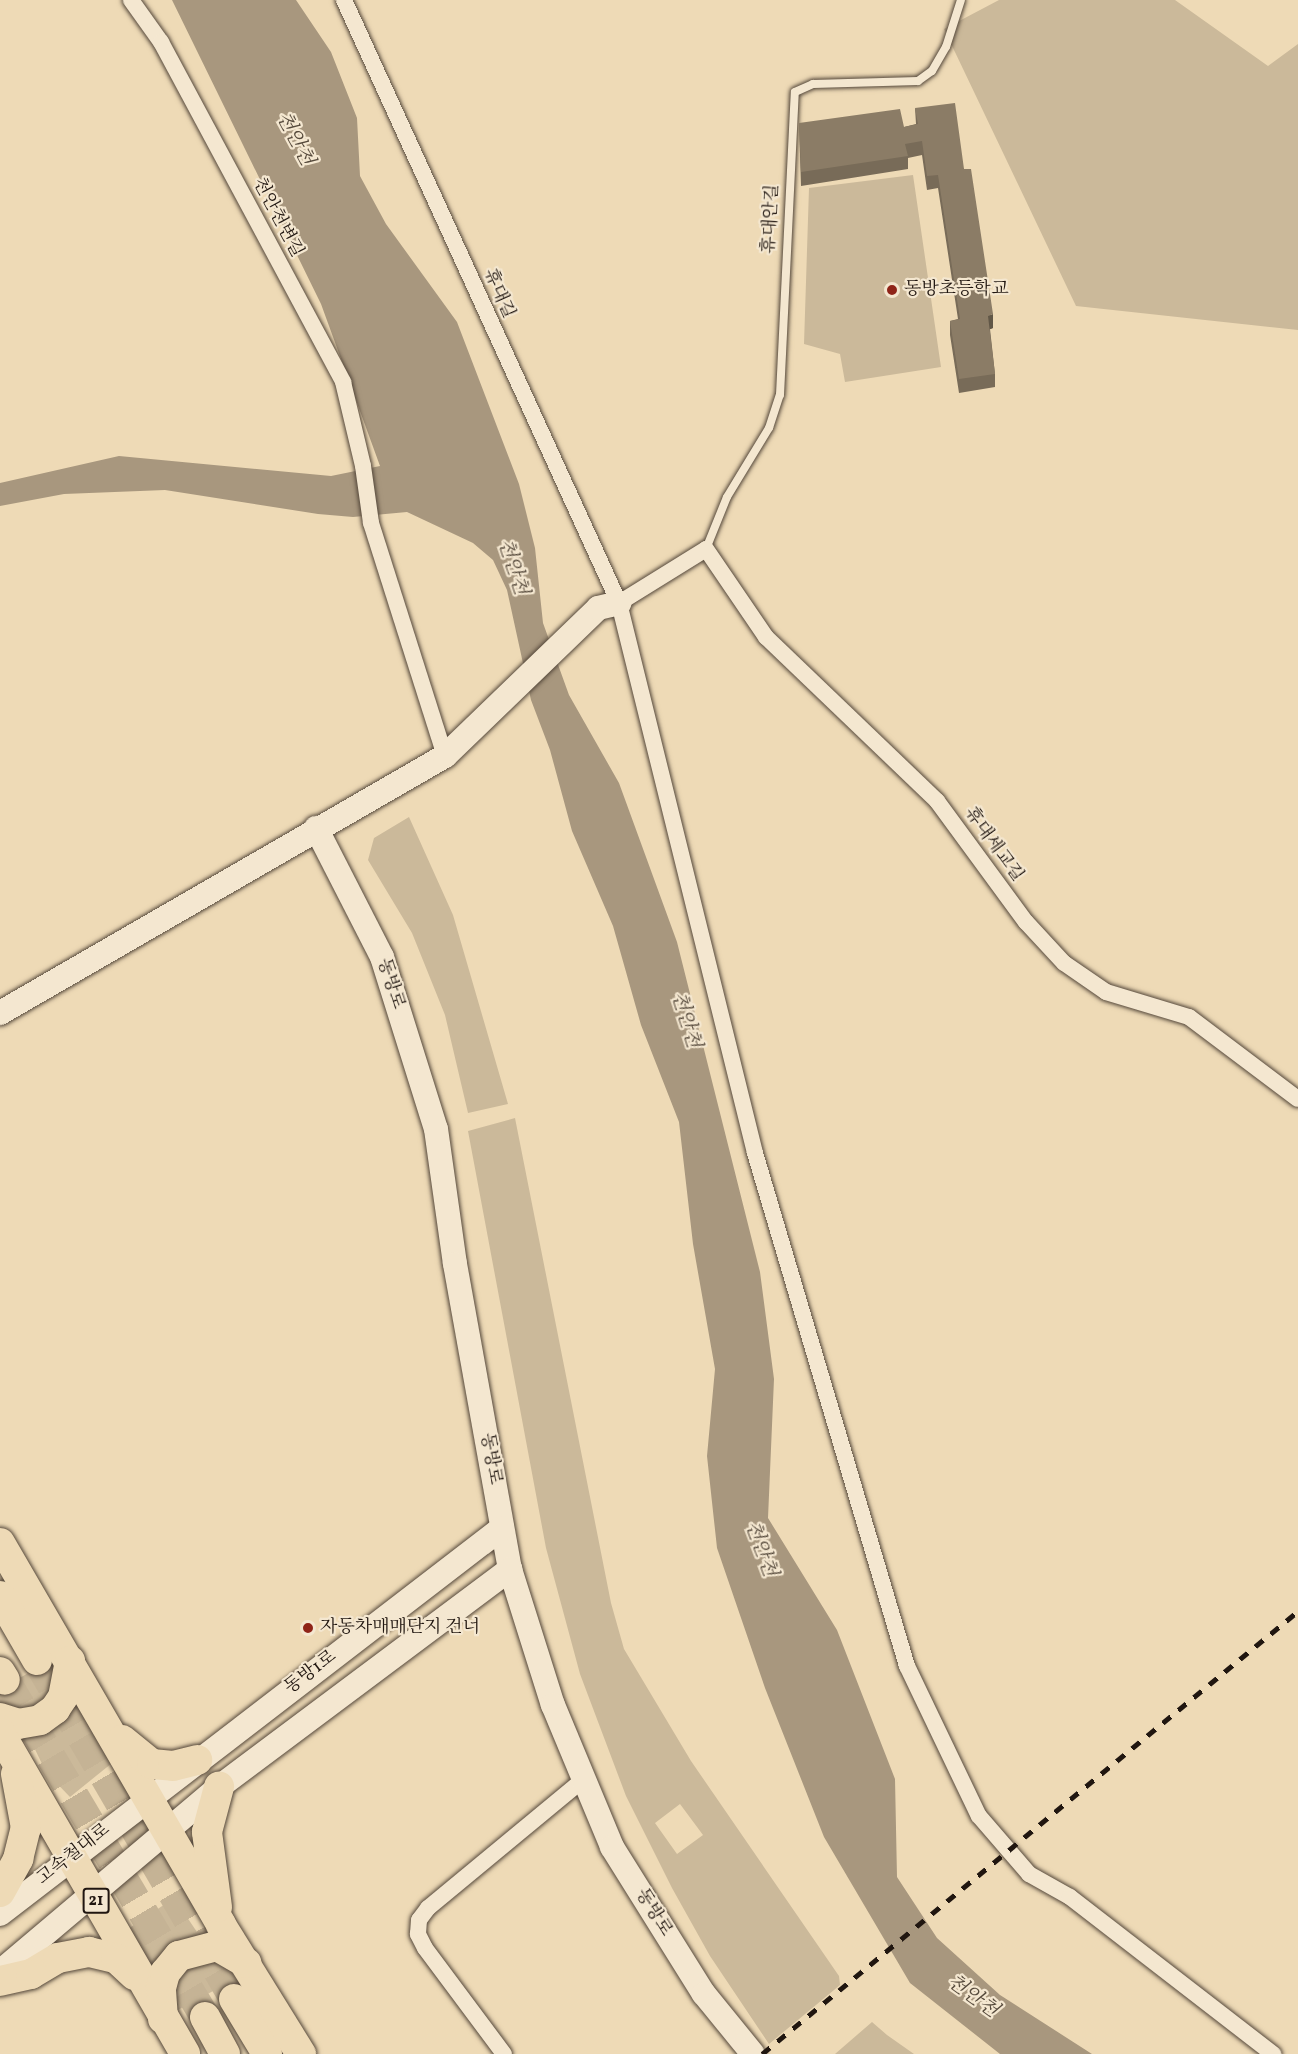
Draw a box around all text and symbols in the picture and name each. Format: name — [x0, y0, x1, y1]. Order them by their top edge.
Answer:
water label: 천안천 — [270, 108, 318, 170]
street label: 천안천변길 — [247, 175, 307, 261]
street label: 휴대안길 — [759, 184, 785, 254]
street label: 휴대길 — [478, 266, 518, 322]
place label: 동방초등학교 — [904, 279, 1008, 301]
marker: 동방초등학교 — [885, 283, 899, 297]
water label: 천안천 — [492, 536, 532, 598]
street label: 휴대세교길 — [959, 803, 1027, 887]
street label: 동방로 — [372, 956, 408, 1012]
water label: 천안천 — [665, 989, 705, 1051]
street label: 동방로 — [475, 1431, 505, 1487]
water label: 천안천 — [739, 1518, 781, 1580]
place label: 자동차매매단지 건너 — [320, 1617, 480, 1639]
marker: 자동차매매단지 건너 — [301, 1621, 315, 1635]
street label: 동방1로 — [281, 1647, 341, 1699]
street label: 고속철대로 — [33, 1820, 115, 1890]
street label: 동방로 — [630, 1885, 676, 1941]
road number: 21 — [82, 1888, 110, 1914]
water label: 천안천 — [942, 1970, 1002, 2024]

